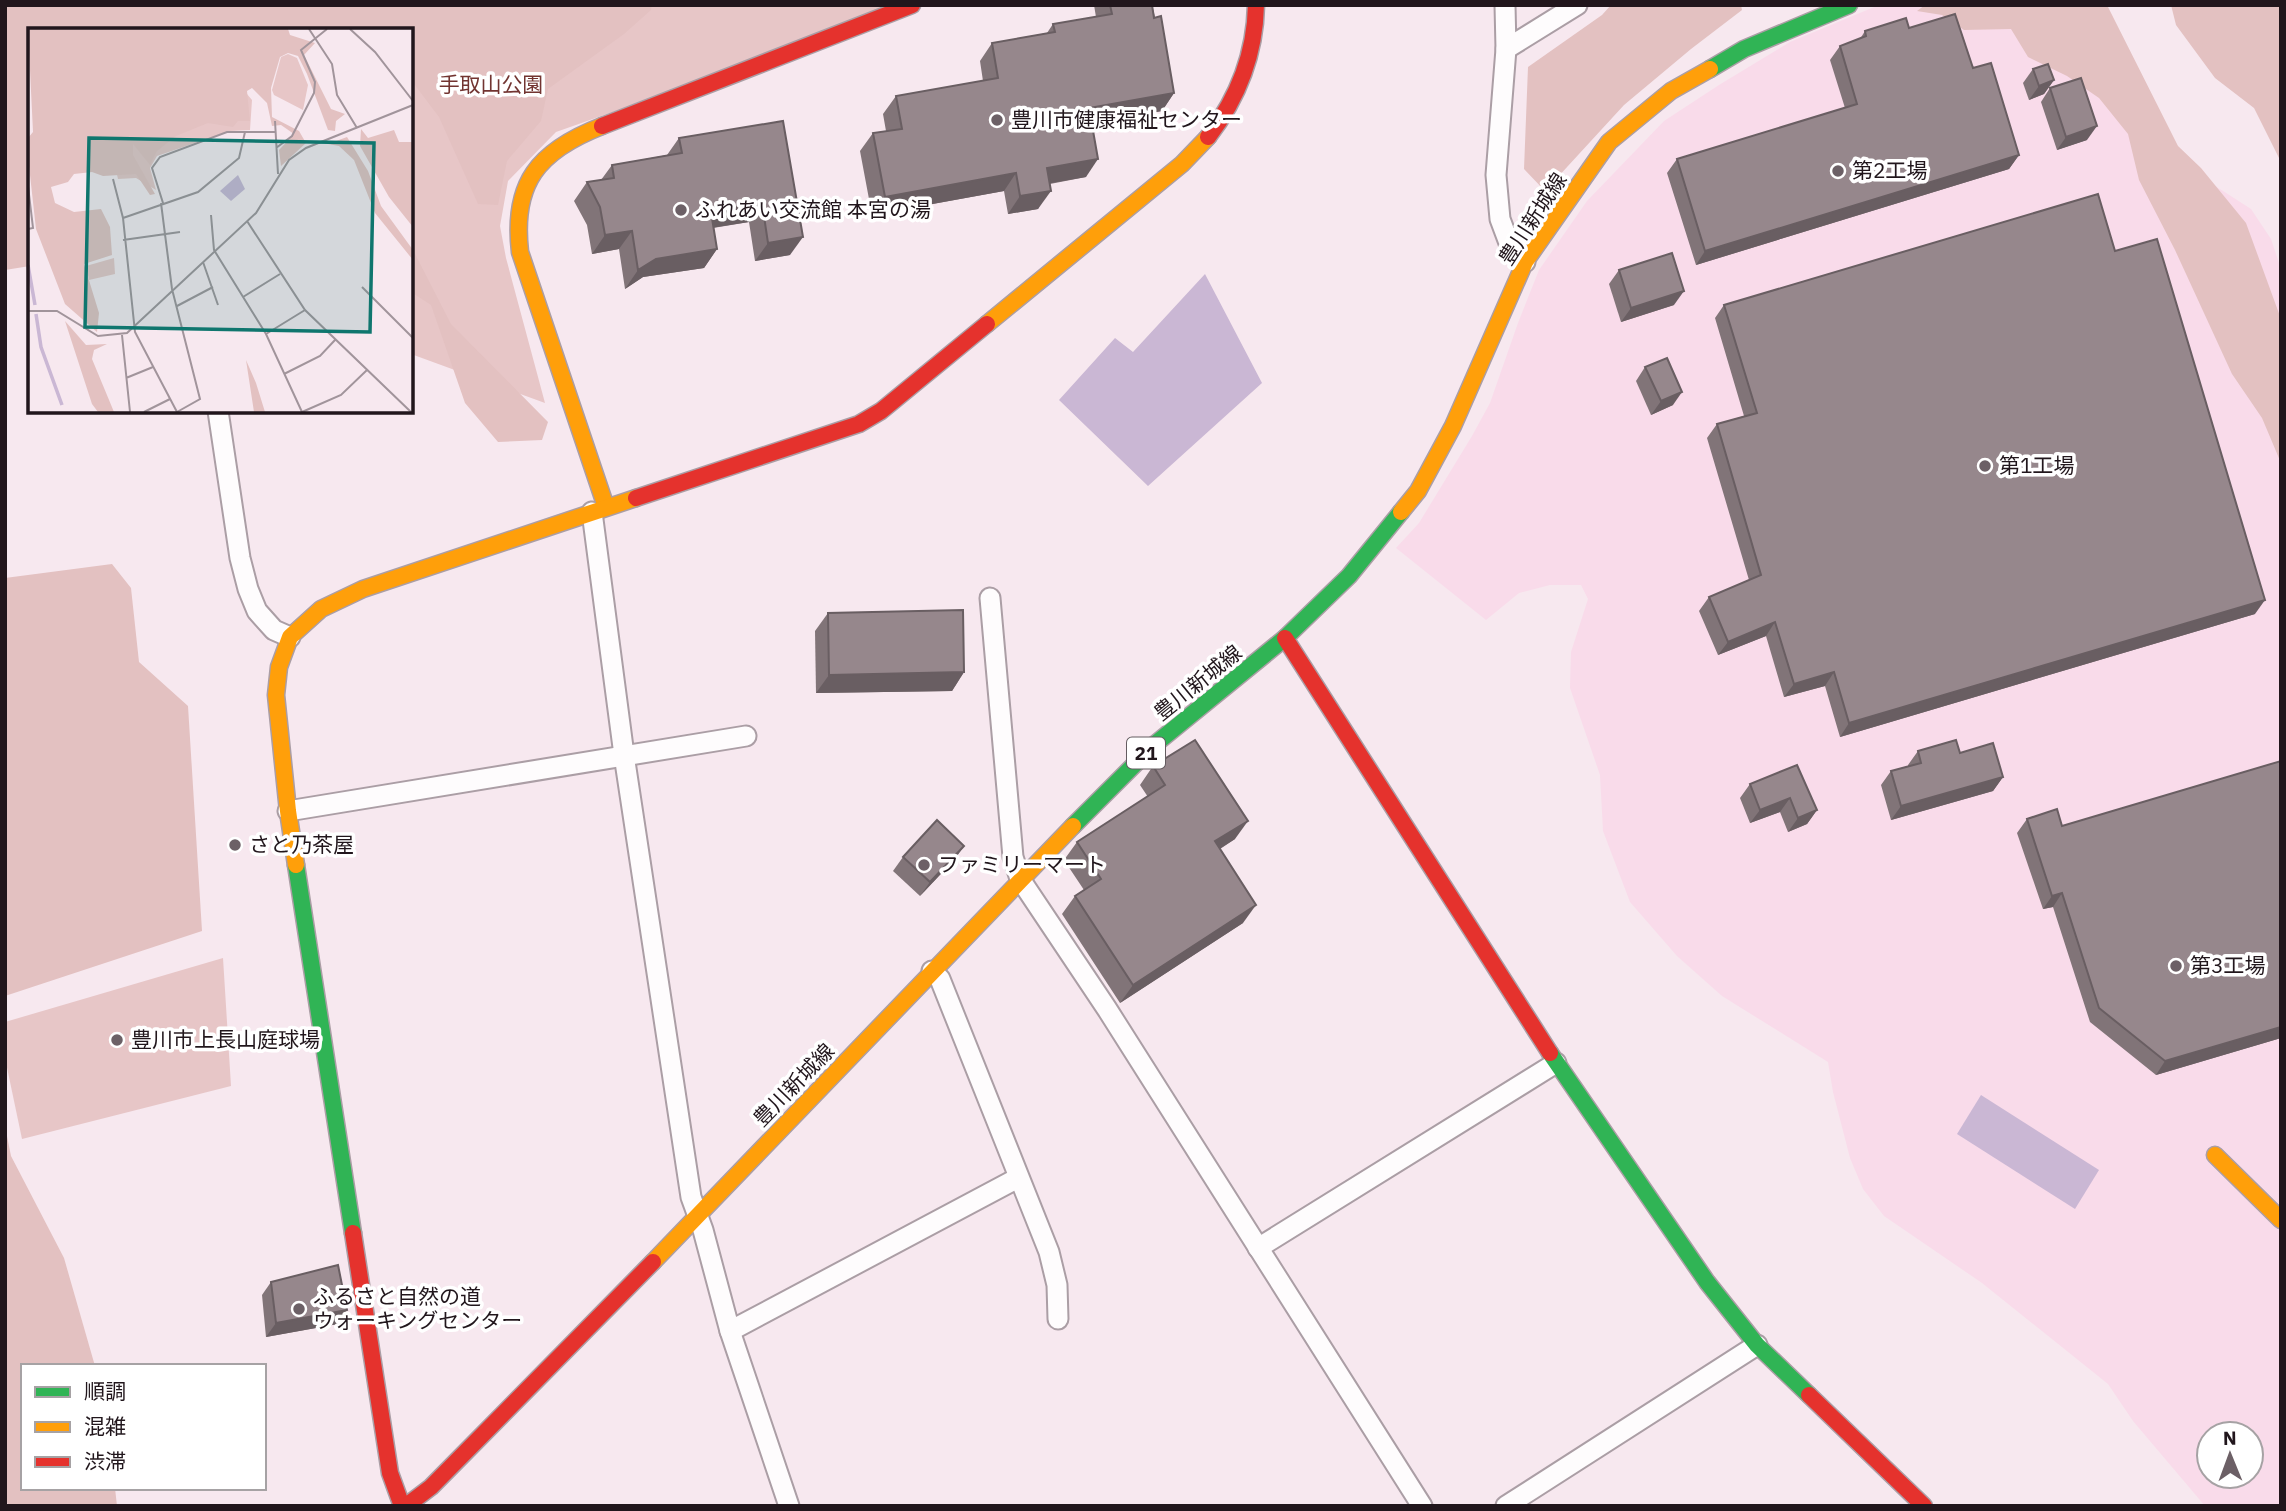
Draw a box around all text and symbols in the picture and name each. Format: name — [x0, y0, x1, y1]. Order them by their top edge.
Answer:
inset map — [28, 28, 413, 413]
park label: 手取山公園 — [439, 70, 544, 98]
place label: 豊川市健康福祉センター — [1011, 105, 1242, 133]
marker: 豊川市健康福祉センター — [989, 112, 1005, 128]
place label: 第2工場 — [1852, 156, 1928, 184]
marker: 第2工場 — [1830, 163, 1846, 179]
street label: 豊川新城線 — [1492, 167, 1572, 270]
place label: ふれあい交流館 本宮の湯 — [695, 195, 931, 223]
marker: ふれあい交流館 本宮の湯 — [673, 202, 689, 218]
place label: 第1工場 — [1999, 451, 2075, 479]
marker: 第1工場 — [1977, 458, 1993, 474]
street label: 豊川新城線 — [1148, 638, 1247, 726]
road number: 21 — [1127, 738, 1165, 768]
place label: さと乃茶屋 — [249, 830, 354, 858]
marker: さと乃茶屋 — [227, 837, 243, 853]
place label: ファミリーマート — [938, 850, 1106, 878]
marker: ファミリーマート — [916, 857, 932, 873]
place label: 第3工場 — [2190, 951, 2266, 979]
marker: 第3工場 — [2168, 958, 2184, 974]
place label: 豊川市上長山庭球場 — [131, 1025, 320, 1053]
marker: 豊川市上長山庭球場 — [109, 1032, 125, 1048]
street label: 豊川新城線 — [747, 1037, 840, 1132]
place label: ふるさと自然の道 ウォーキングセンター — [313, 1282, 522, 1334]
marker: ふるさと自然の道 ウォーキングセンター — [291, 1301, 307, 1317]
legend — [21, 1364, 266, 1490]
text: 順調 — [84, 1377, 126, 1405]
text: 混雑 — [84, 1412, 126, 1440]
north arrow — [2195, 1420, 2265, 1490]
text: N — [2223, 1426, 2237, 1450]
text: 渋滞 — [84, 1447, 126, 1475]

